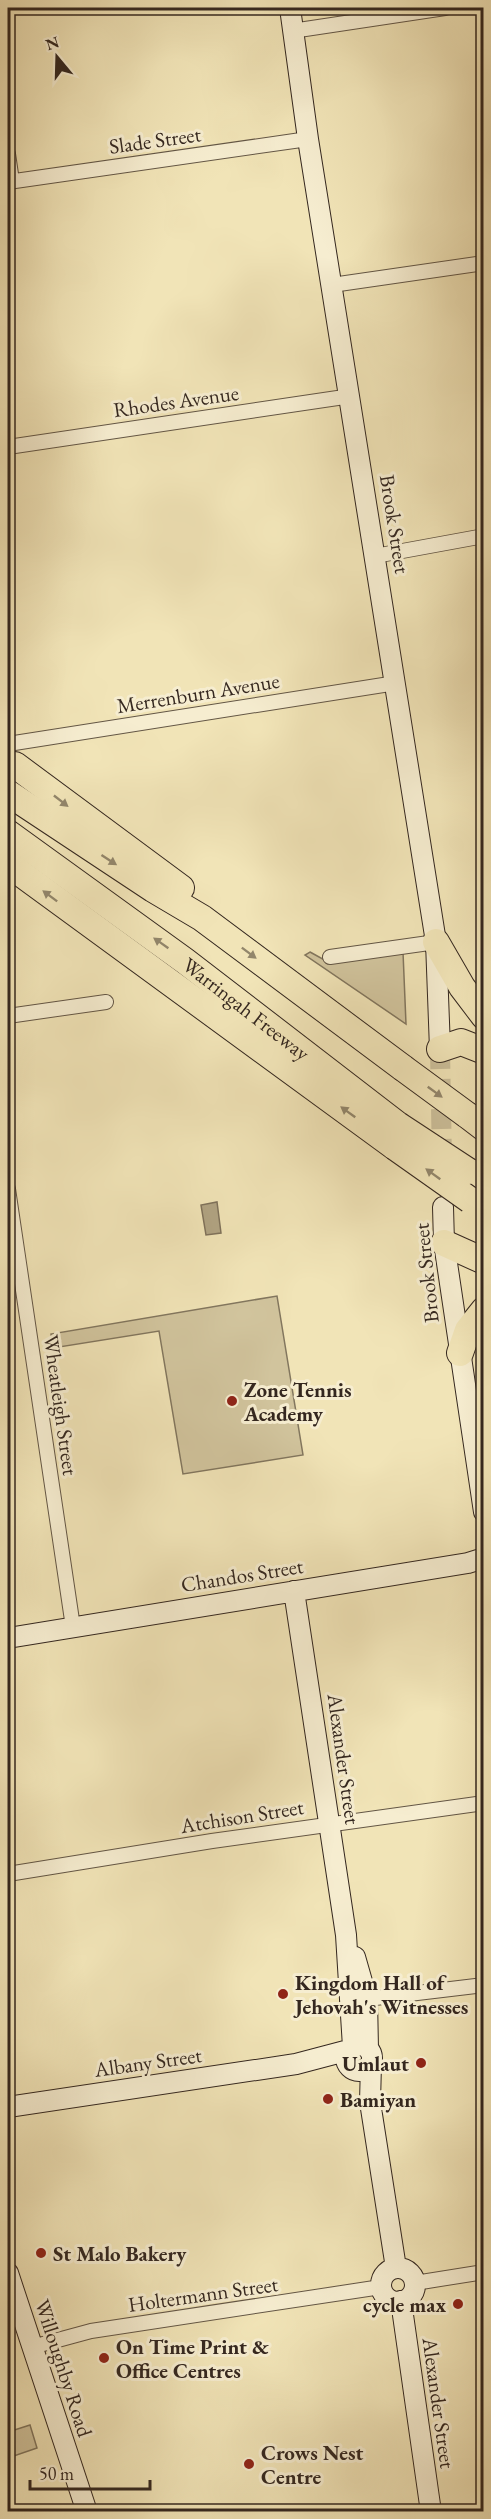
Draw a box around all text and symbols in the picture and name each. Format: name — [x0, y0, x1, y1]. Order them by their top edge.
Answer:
north arrow — [27, 27, 87, 87]
text: N — [43, 31, 62, 55]
street label: Slade Street — [107, 120, 203, 160]
street label: Rhodes Avenue — [112, 379, 240, 423]
street label: Brook Street — [374, 472, 416, 576]
street label: Merrenburn Avenue — [115, 667, 281, 719]
one-way arrow — [53, 794, 69, 807]
one-way arrow — [100, 855, 117, 866]
one-way arrow — [42, 890, 58, 902]
one-way arrow — [153, 938, 169, 950]
one-way arrow — [241, 946, 256, 958]
street label: Warringah Freeway — [177, 951, 316, 1066]
one-way arrow — [427, 1085, 442, 1097]
one-way arrow — [341, 1106, 357, 1118]
one-way arrow — [425, 1168, 440, 1180]
street label: Brook Street — [407, 1221, 445, 1324]
street label: Wheatleigh Street — [38, 1333, 84, 1478]
place label: Zone Tennis Academy — [243, 1376, 352, 1427]
marker: Zone Tennis Academy — [225, 1394, 239, 1408]
street label: Chandos Street — [179, 1552, 305, 1598]
street label: Alexander Street — [321, 1691, 367, 1827]
street label: Atchison Street — [178, 1793, 306, 1839]
place label: Kingdom Hall of Jehovah's Witnesses — [293, 1969, 468, 2020]
marker: Kingdom Hall of Jehovah's Witnesses — [276, 1987, 290, 2001]
street label: Albany Street — [92, 2041, 204, 2083]
place label: Umlaut — [342, 2050, 409, 2077]
marker: Umlaut — [414, 2056, 428, 2070]
place label: Bamiyan — [340, 2086, 416, 2113]
marker: Bamiyan — [321, 2092, 335, 2106]
place label: St Malo Bakery — [53, 2240, 187, 2267]
marker: St Malo Bakery — [34, 2246, 48, 2260]
street label: Holtermann Street — [126, 2270, 280, 2318]
place label: cycle max — [363, 2291, 446, 2318]
street label: Willoughby Road — [29, 2296, 99, 2441]
marker: cycle max — [451, 2297, 465, 2311]
place label: On Time Print & Office Centres — [116, 2333, 269, 2384]
street label: Alexander Street — [416, 2335, 462, 2471]
marker: On Time Print & Office Centres — [97, 2351, 111, 2365]
place label: Crows Nest Centre — [261, 2439, 364, 2490]
scale bar — [30, 2453, 150, 2491]
marker: Crows Nest Centre — [242, 2457, 256, 2471]
text: 50 m — [39, 2462, 74, 2485]

